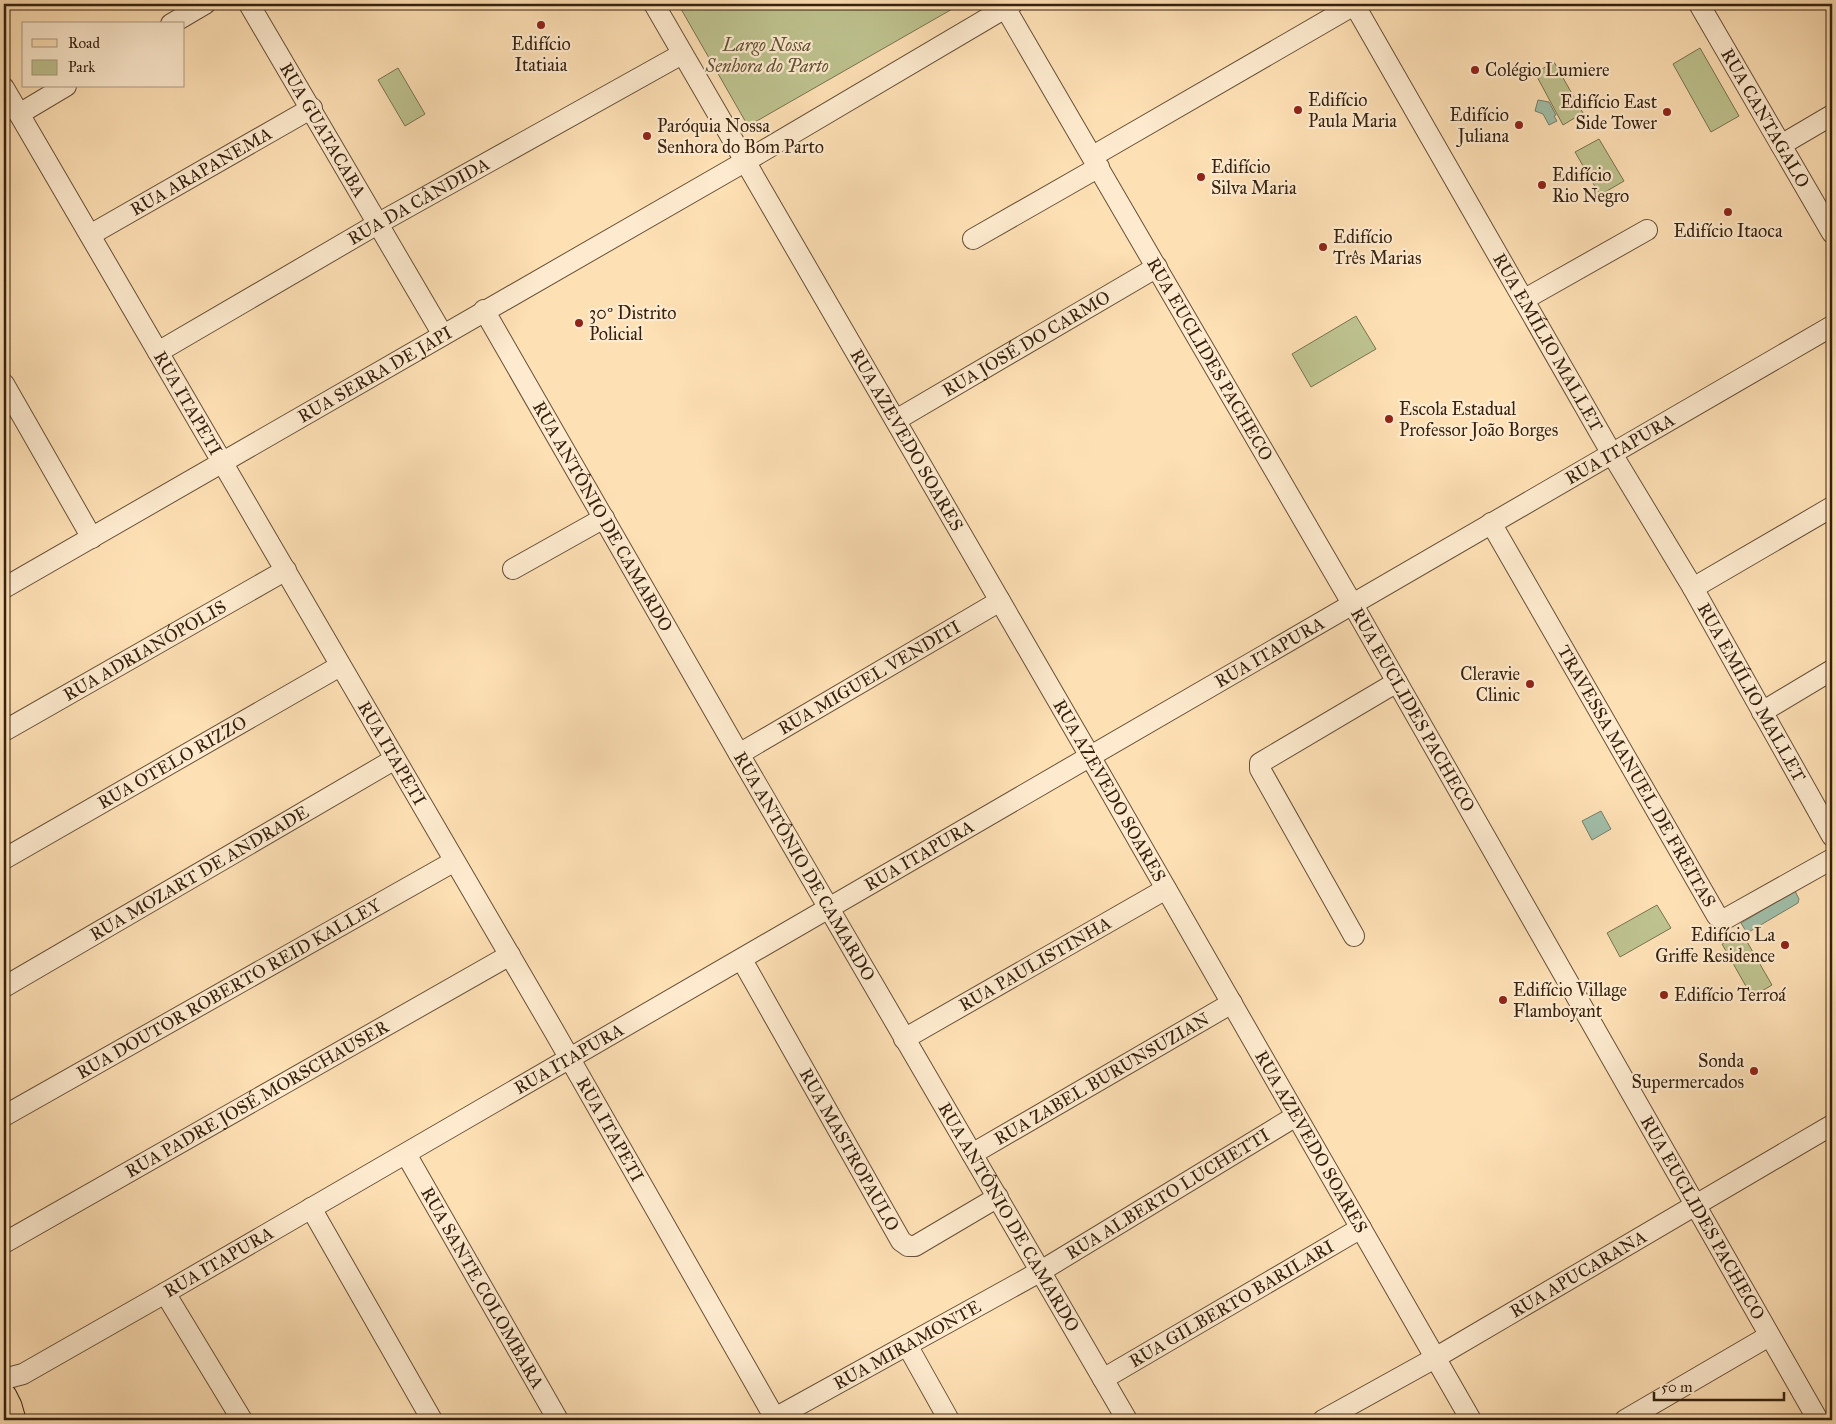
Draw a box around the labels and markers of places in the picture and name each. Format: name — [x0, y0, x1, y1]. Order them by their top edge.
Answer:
marker: Edifício Itatiaia — [535, 19, 547, 31]
place label: Edifício Itatiaia — [511, 33, 571, 76]
place label: Colégio Lumiere — [1485, 59, 1610, 82]
marker: Colégio Lumiere — [1469, 64, 1481, 76]
place label: Edifício Paula Maria — [1308, 89, 1397, 132]
place label: Edifício East Side Tower — [1560, 91, 1658, 134]
marker: Edifício Paula Maria — [1292, 104, 1304, 116]
place label: Edifício Juliana — [1450, 104, 1509, 148]
marker: Edifício East Side Tower — [1661, 106, 1673, 118]
place label: Paróquia Nossa Senhora do Bom Parto — [657, 115, 824, 158]
marker: Edifício Juliana — [1513, 119, 1525, 131]
marker: Paróquia Nossa Senhora do Bom Parto — [641, 130, 653, 142]
place label: Edifício Silva Maria — [1211, 156, 1297, 199]
place label: Edifício Rio Negro — [1552, 164, 1629, 208]
marker: Edifício Silva Maria — [1195, 171, 1207, 183]
marker: Edifício Rio Negro — [1536, 179, 1548, 191]
marker: Edifício Itaoca — [1722, 206, 1734, 218]
place label: Edifício Itaoca — [1673, 220, 1783, 242]
place label: Edifício Três Marias — [1333, 226, 1422, 269]
marker: Edifício Três Marias — [1317, 241, 1329, 253]
place label: 30º Distrito Policial — [589, 302, 677, 345]
marker: 30º Distrito Policial — [573, 317, 585, 329]
place label: Escola Estadual Professor João Borges — [1399, 398, 1558, 442]
marker: Escola Estadual Professor João Borges — [1383, 413, 1395, 425]
place label: Cleravie Clinic — [1460, 663, 1520, 706]
marker: Cleravie Clinic — [1524, 678, 1536, 690]
place label: Edifício La Griffe Residence — [1655, 924, 1775, 967]
marker: Edifício La Griffe Residence — [1779, 939, 1791, 951]
place label: Edifício Village Flamboyant — [1513, 979, 1627, 1022]
place label: Edifício Terroá — [1674, 984, 1786, 1006]
marker: Edifício Terroá — [1658, 989, 1670, 1001]
marker: Edifício Village Flamboyant — [1497, 994, 1509, 1006]
place label: Sonda Supermercados — [1632, 1050, 1744, 1093]
marker: Sonda Supermercados — [1748, 1065, 1760, 1077]

